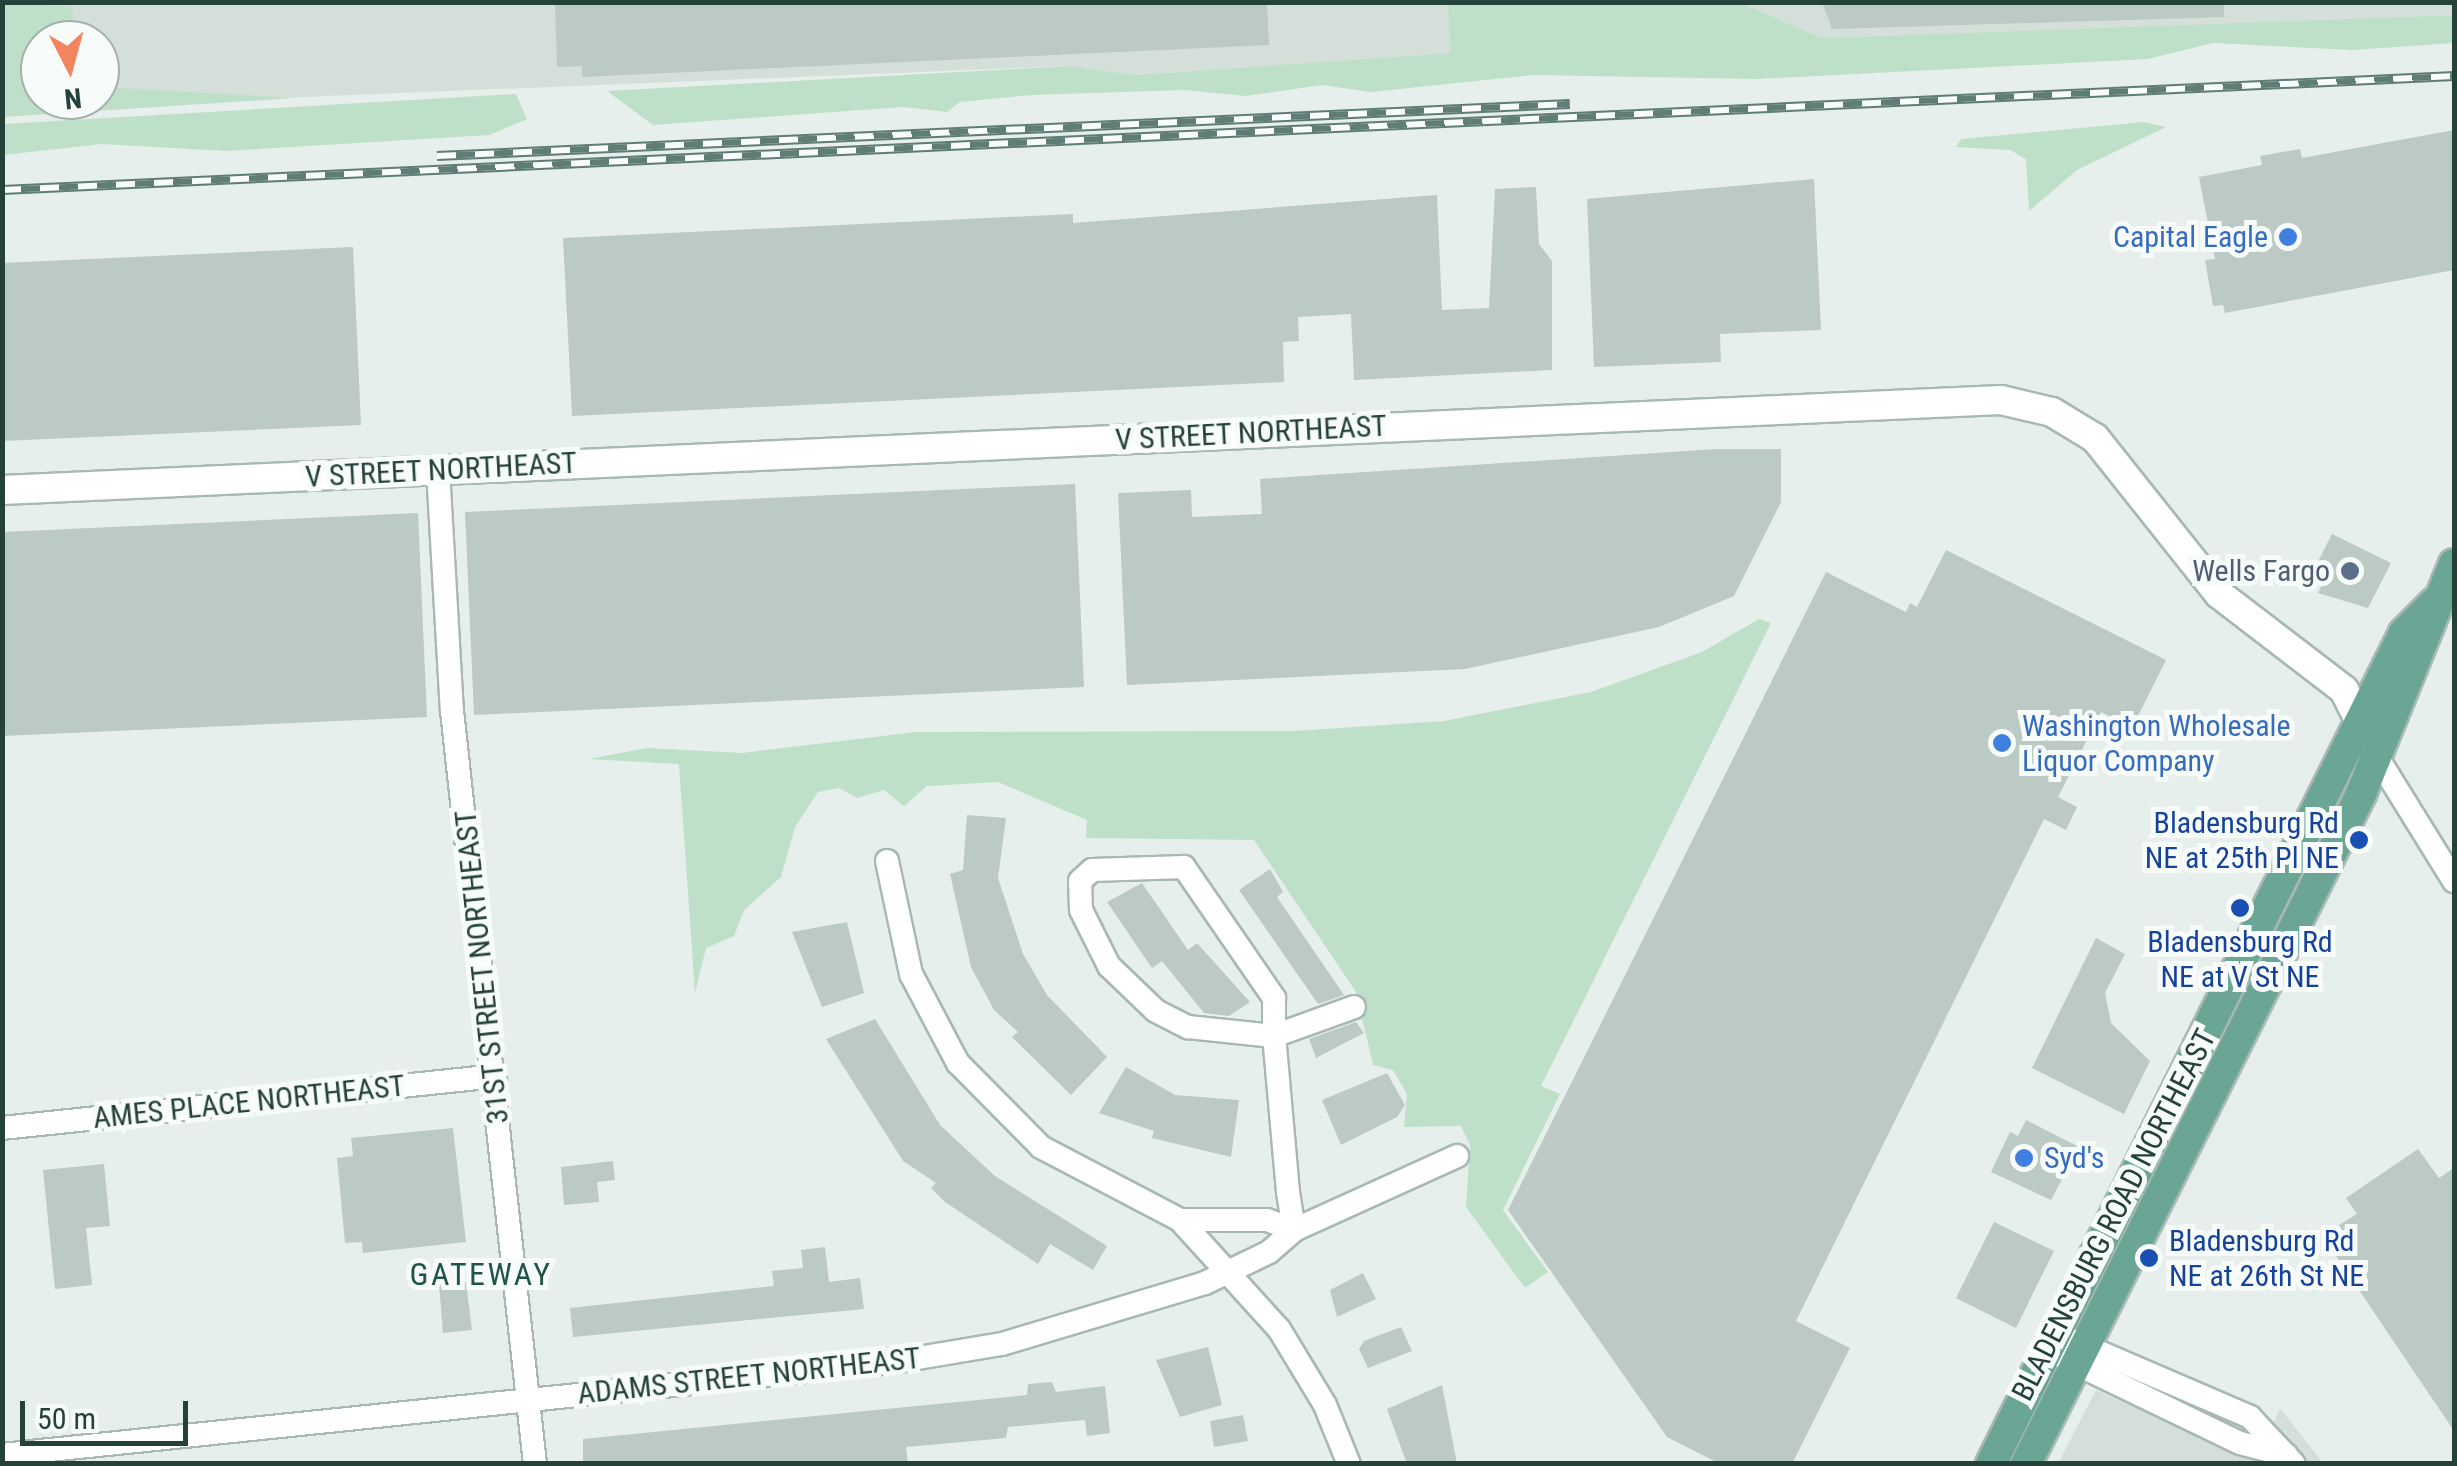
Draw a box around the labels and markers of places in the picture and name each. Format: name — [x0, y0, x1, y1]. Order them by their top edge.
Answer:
place label: Capital Eagle — [2113, 219, 2268, 255]
marker: Capital Eagle — [2277, 226, 2299, 248]
place label: Wells Fargo — [2192, 553, 2330, 589]
marker: Wells Fargo — [2339, 560, 2361, 582]
place label: Washington Wholesale Liquor Company — [2022, 708, 2291, 778]
marker: Washington Wholesale Liquor Company — [1991, 732, 2013, 754]
place label: Bladensburg Rd NE at 25th Pl NE — [2145, 805, 2339, 876]
marker: Bladensburg Rd NE at 25th Pl NE — [2348, 829, 2370, 851]
marker: Bladensburg Rd NE at V St NE — [2229, 897, 2251, 919]
place label: Bladensburg Rd NE at V St NE — [2147, 924, 2333, 994]
place label: Syd's — [2044, 1140, 2104, 1176]
marker: Syd's — [2013, 1147, 2035, 1169]
place label: Bladensburg Rd NE at 26th St NE — [2169, 1223, 2364, 1294]
marker: Bladensburg Rd NE at 26th St NE — [2138, 1247, 2160, 1269]

